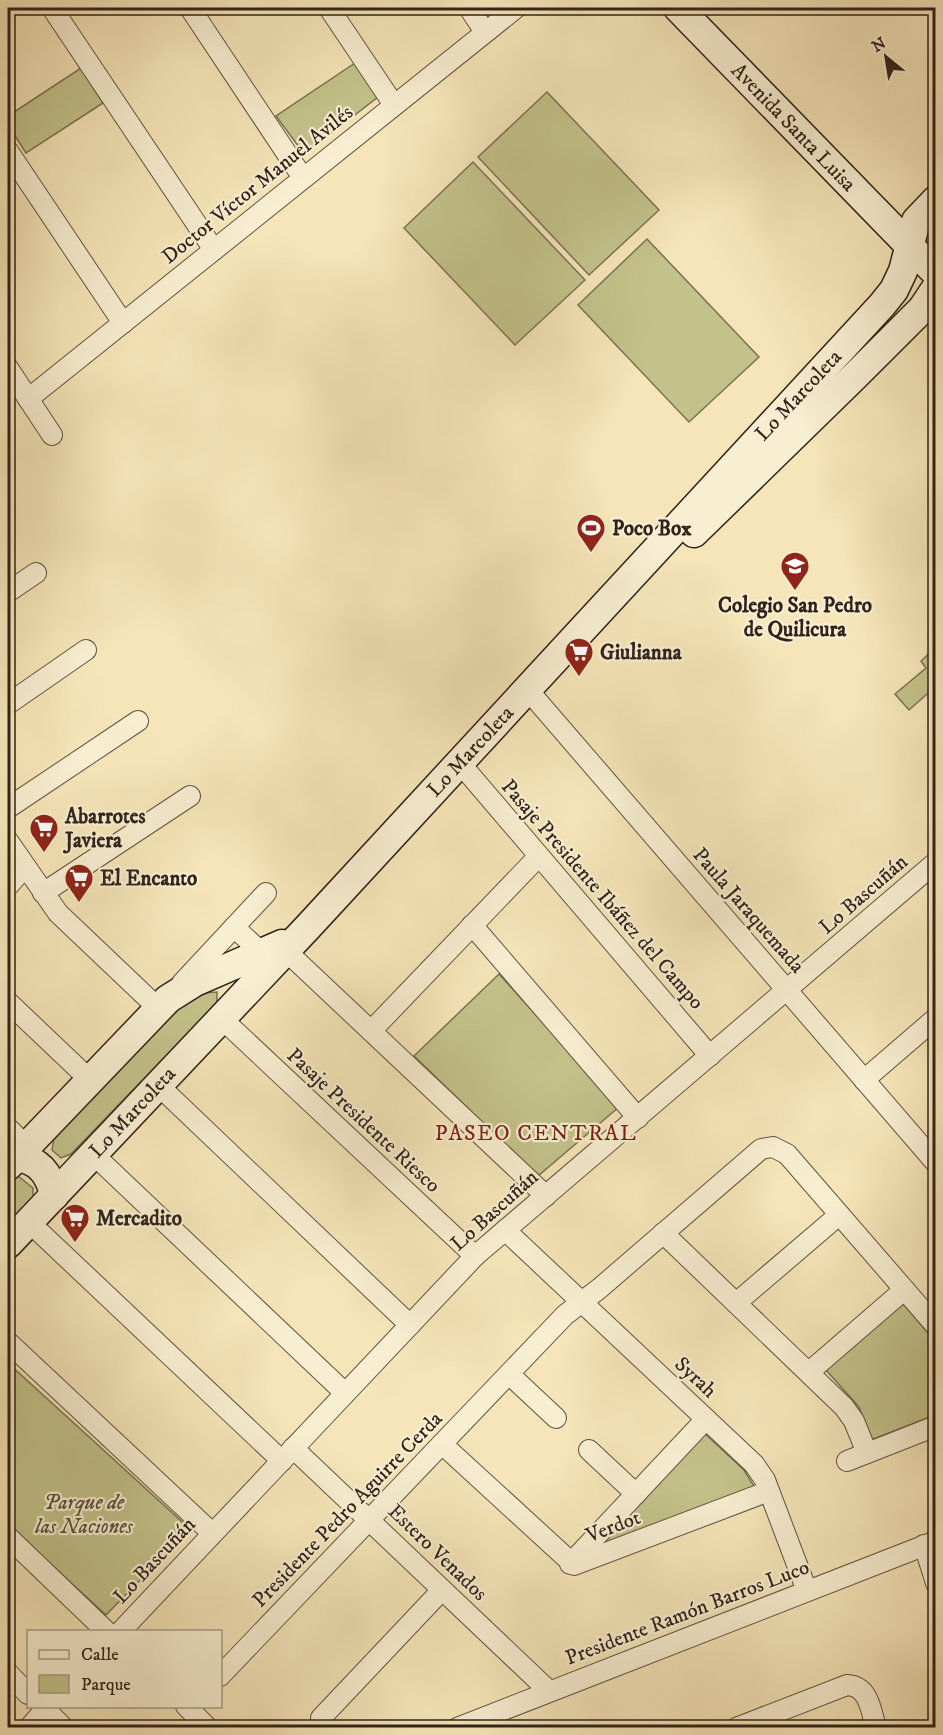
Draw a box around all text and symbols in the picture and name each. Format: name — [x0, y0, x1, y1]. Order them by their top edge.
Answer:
north arrow — [856, 27, 916, 87]
text: N — [868, 33, 890, 57]
street label: Avenida Santa Luisa — [725, 58, 861, 197]
street label: Doctor Víctor Manuel Avilés — [157, 100, 359, 270]
street label: Lo Marcoleta — [750, 345, 848, 447]
sports icon: Poco Box — [575, 512, 607, 554]
place label: Poco Box — [612, 516, 692, 542]
school or university icon: Colegio San Pedro de Quilicura — [779, 550, 811, 592]
place label: Colegio San Pedro de Quilicura — [718, 593, 872, 643]
supermarket icon: Giulianna — [563, 636, 595, 678]
place label: Giulianna — [600, 640, 683, 666]
street label: Lo Marcoleta — [422, 701, 520, 803]
street label: Pasaje Presidente Ibáñez del Campo — [495, 774, 709, 1015]
place label: Abarrotes Javiera — [63, 804, 145, 854]
supermarket icon: Abarrotes Javiera — [28, 812, 60, 854]
street label: Paula Jaraquemada — [687, 843, 810, 979]
street label: Lo Bascuñán — [814, 849, 913, 940]
supermarket icon: El Encanto — [63, 862, 95, 904]
place label: El Encanto — [100, 866, 197, 892]
street label: Pasaje Presidente Riesco — [281, 1043, 446, 1199]
street label: Lo Marcoleta — [84, 1062, 182, 1164]
district label: PASEO CENTRAL — [435, 1120, 637, 1147]
street label: Lo Bascuñán — [445, 1165, 544, 1257]
supermarket icon: Mercadito — [59, 1202, 91, 1244]
place label: Mercadito — [96, 1206, 182, 1232]
street label: Syrah — [669, 1352, 722, 1404]
street label: Presidente Pedro Aguirre Cerda — [247, 1406, 448, 1613]
park label: Parque de las Naciones — [34, 1490, 133, 1540]
street label: Estero Venados — [382, 1499, 492, 1607]
street label: Verdot — [582, 1505, 644, 1549]
street label: Lo Bascuñán — [108, 1512, 201, 1609]
street label: Presidente Ramón Barros Luco — [562, 1554, 813, 1672]
legend — [27, 1630, 222, 1708]
text: Calle — [81, 1644, 119, 1666]
text: Parque — [81, 1674, 131, 1696]

